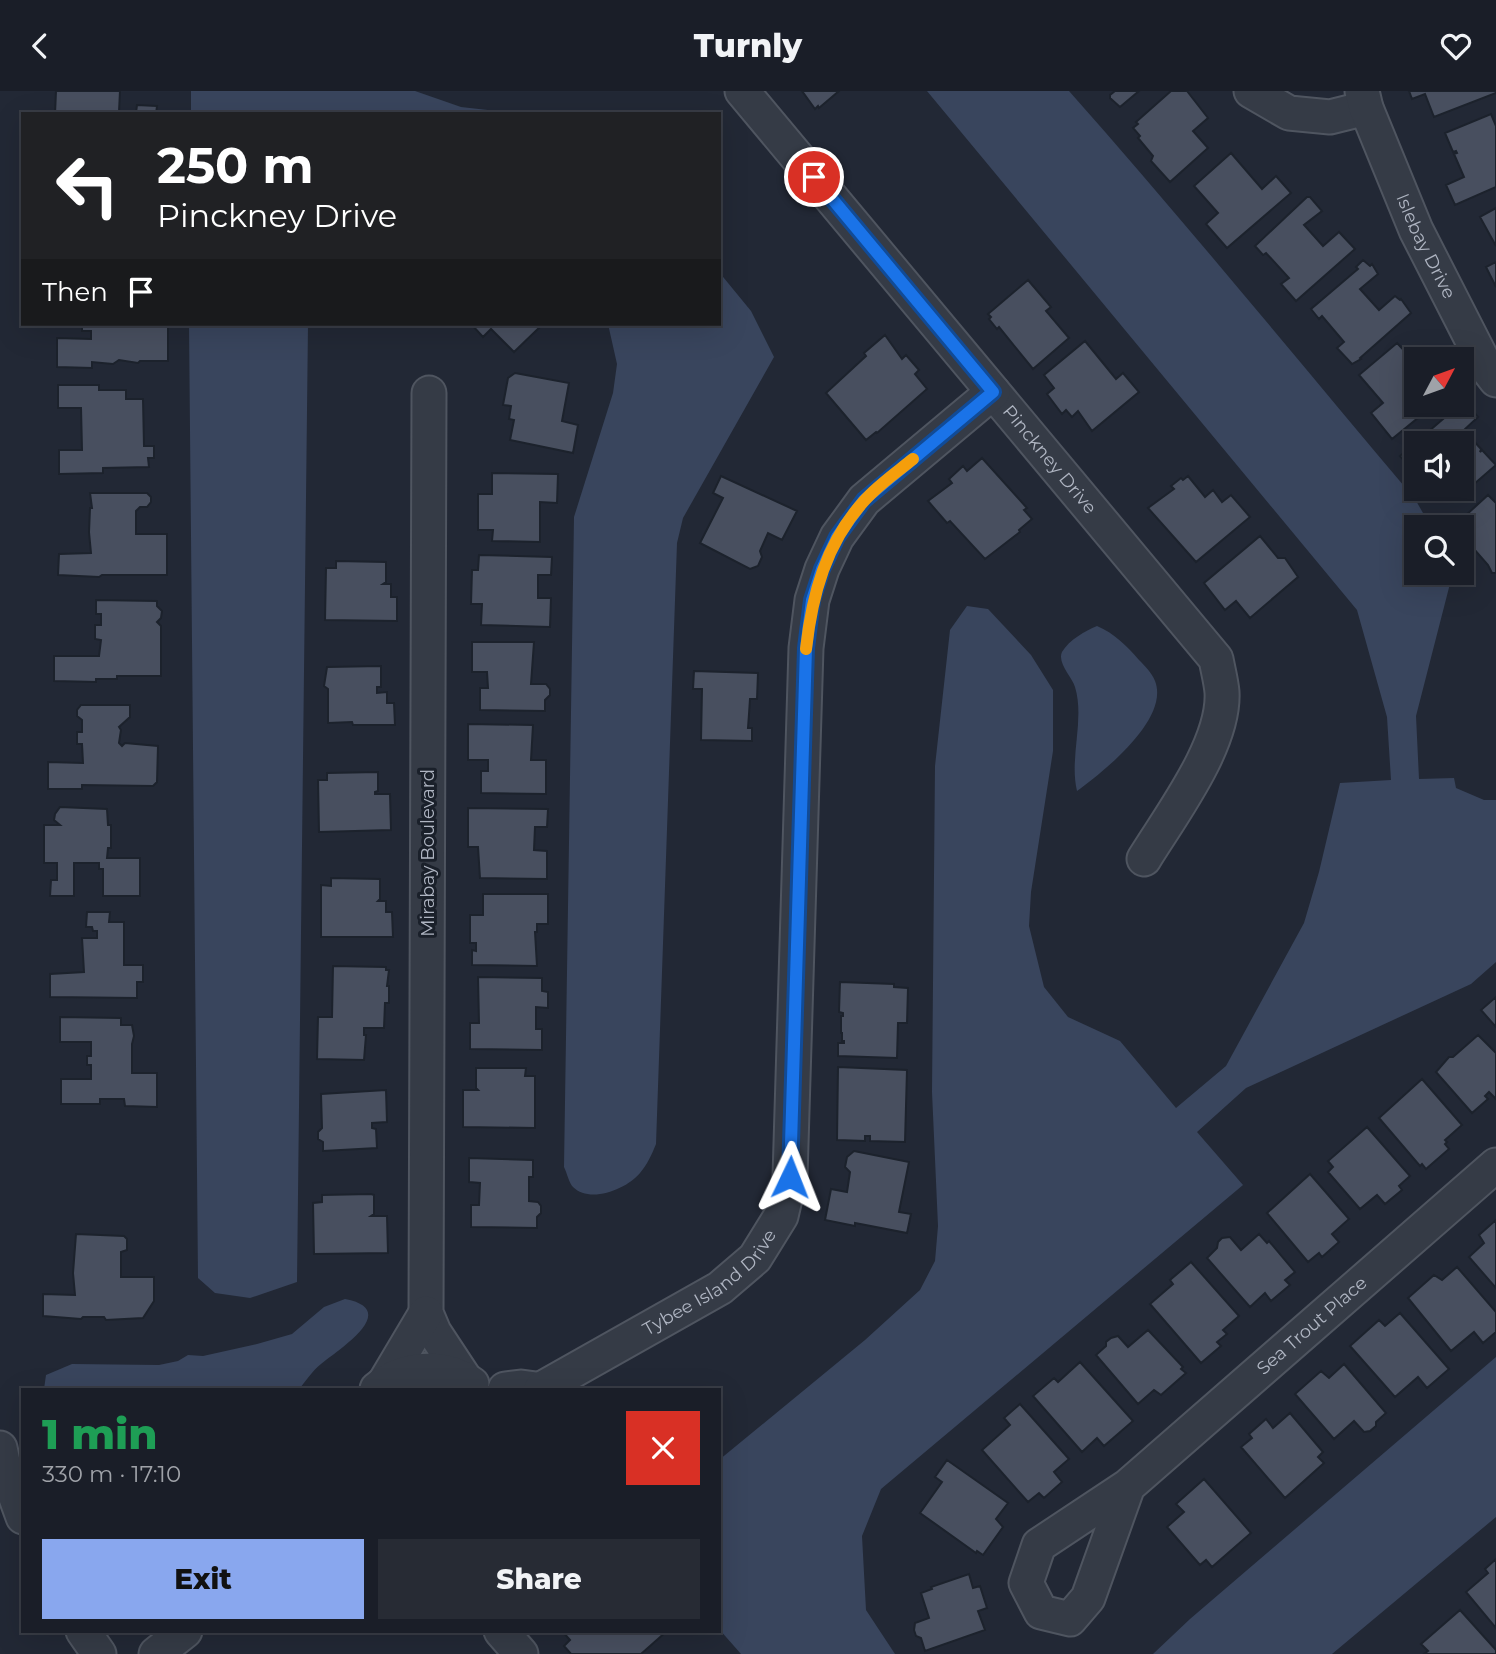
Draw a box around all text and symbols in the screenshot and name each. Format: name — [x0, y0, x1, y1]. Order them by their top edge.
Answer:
text: Turnly — [694, 26, 802, 65]
icon: back — [21, 27, 59, 65]
icon: heart — [1437, 27, 1475, 65]
text: 250 m — [157, 136, 314, 195]
icon: left — [42, 140, 133, 231]
pin — [784, 147, 844, 207]
icon: arrive — [795, 158, 833, 196]
street label: Islebay Drive — [1391, 190, 1460, 303]
text: Pinckney Drive — [157, 196, 397, 235]
icon: arrive — [122, 273, 160, 311]
text: Then — [42, 276, 108, 308]
north arrow — [1404, 347, 1474, 417]
map controls — [1404, 347, 1474, 585]
street label: Pinckney Drive — [998, 401, 1101, 519]
button: sound — [1404, 431, 1474, 501]
button: search — [1404, 515, 1474, 585]
street label: Mirabay Boulevard — [417, 769, 439, 937]
position arrow — [753, 1140, 827, 1214]
street label: Tybee Island Drive — [639, 1225, 781, 1340]
street label: Sea Trout Place — [1252, 1272, 1372, 1380]
text: 1 min — [42, 1408, 158, 1460]
button: close — [626, 1411, 700, 1485]
text: 330 m · 17:10 — [42, 1460, 181, 1488]
button: Exit — [42, 1539, 364, 1619]
button: Share — [378, 1539, 700, 1619]

